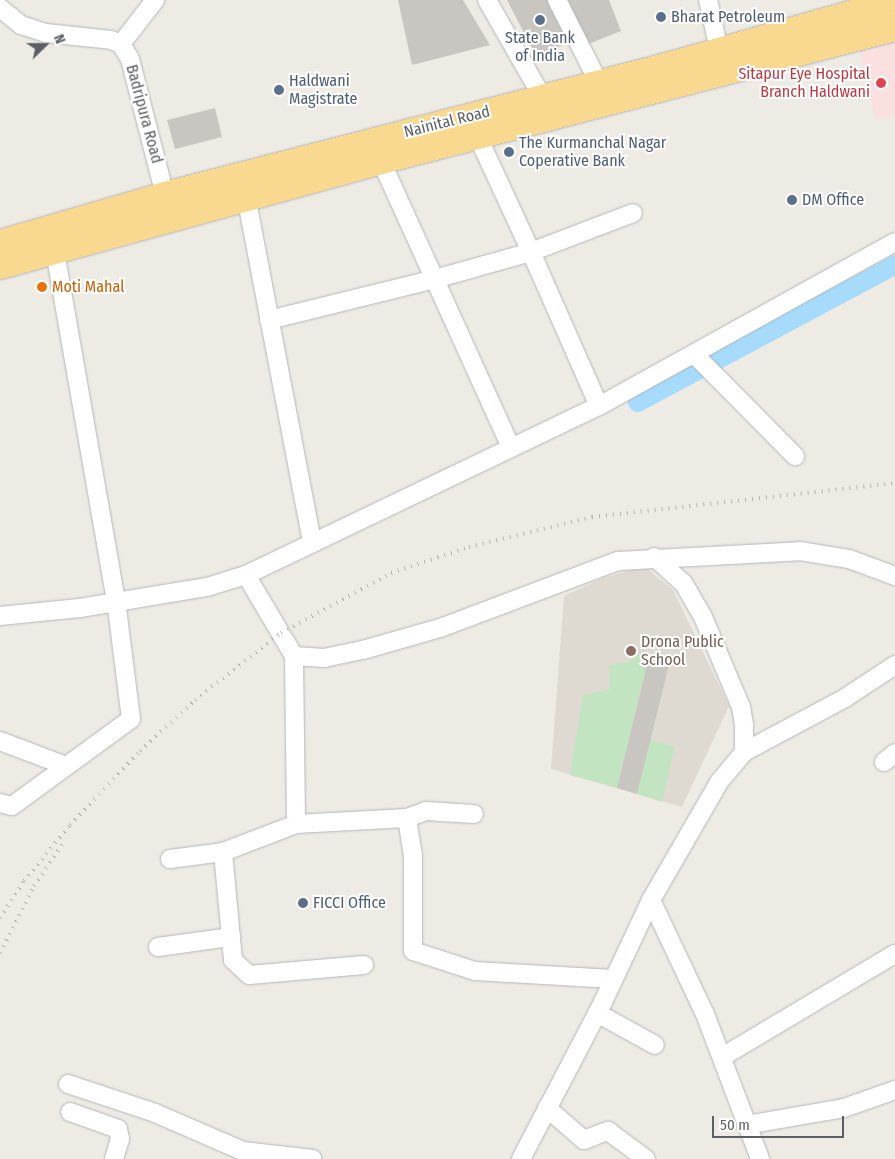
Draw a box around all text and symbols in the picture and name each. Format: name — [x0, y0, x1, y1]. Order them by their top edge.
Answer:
place label: Bharat Petroleum — [671, 7, 785, 27]
marker: Bharat Petroleum — [655, 11, 667, 23]
marker: State Bank of India — [534, 14, 546, 26]
north arrow — [20, 20, 70, 70]
place label: State Bank of India — [505, 28, 575, 66]
text: N — [50, 32, 69, 46]
street label: Badripura Road — [122, 62, 166, 166]
place label: Sitapur Eye Hospital Branch Haldwani — [738, 64, 870, 102]
place label: Haldwani Magistrate — [289, 71, 357, 109]
marker: Sitapur Eye Hospital Branch Haldwani — [874, 76, 888, 90]
marker: Haldwani Magistrate — [273, 84, 285, 96]
street label: Nainital Road — [402, 102, 492, 142]
place label: The Kurmanchal Nagar Coperative Bank — [519, 133, 666, 171]
marker: The Kurmanchal Nagar Coperative Bank — [503, 146, 515, 158]
place label: DM Office — [802, 190, 864, 210]
marker: DM Office — [786, 194, 798, 206]
place label: Moti Mahal — [52, 277, 124, 297]
marker: Moti Mahal — [36, 281, 48, 293]
place label: Drona Public School — [641, 632, 724, 670]
marker: Drona Public School — [625, 645, 637, 657]
place label: FICCI Office — [313, 893, 386, 913]
marker: FICCI Office — [297, 897, 309, 909]
scale bar — [715, 1106, 848, 1138]
text: 50 m — [720, 1116, 750, 1134]

